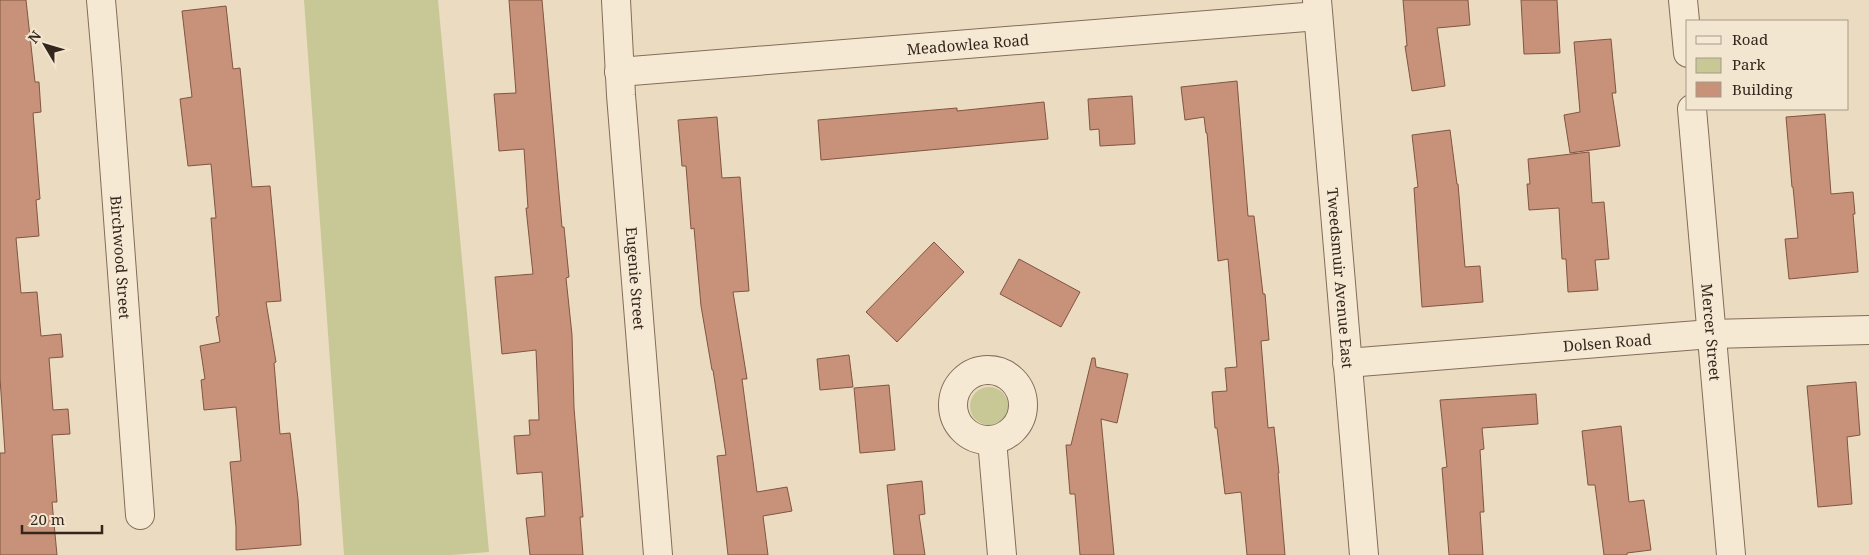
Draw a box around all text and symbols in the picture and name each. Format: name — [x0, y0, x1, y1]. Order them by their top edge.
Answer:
north arrow — [20, 20, 70, 70]
legend — [1686, 20, 1849, 110]
text: N — [23, 26, 45, 47]
street label: Meadowlea Road — [906, 29, 1030, 59]
text: Road — [1732, 29, 1768, 49]
text: Park — [1732, 54, 1766, 74]
text: Building — [1732, 79, 1793, 99]
street label: Tweedsmuir Avenue East — [1323, 187, 1358, 369]
street label: Birchwood Street — [106, 195, 135, 320]
street label: Eugenie Street — [622, 226, 650, 331]
street label: Mercer Street — [1697, 283, 1726, 382]
street label: Dolsen Road — [1562, 329, 1652, 356]
scale bar — [22, 502, 102, 534]
text: 20 m — [30, 509, 65, 529]

